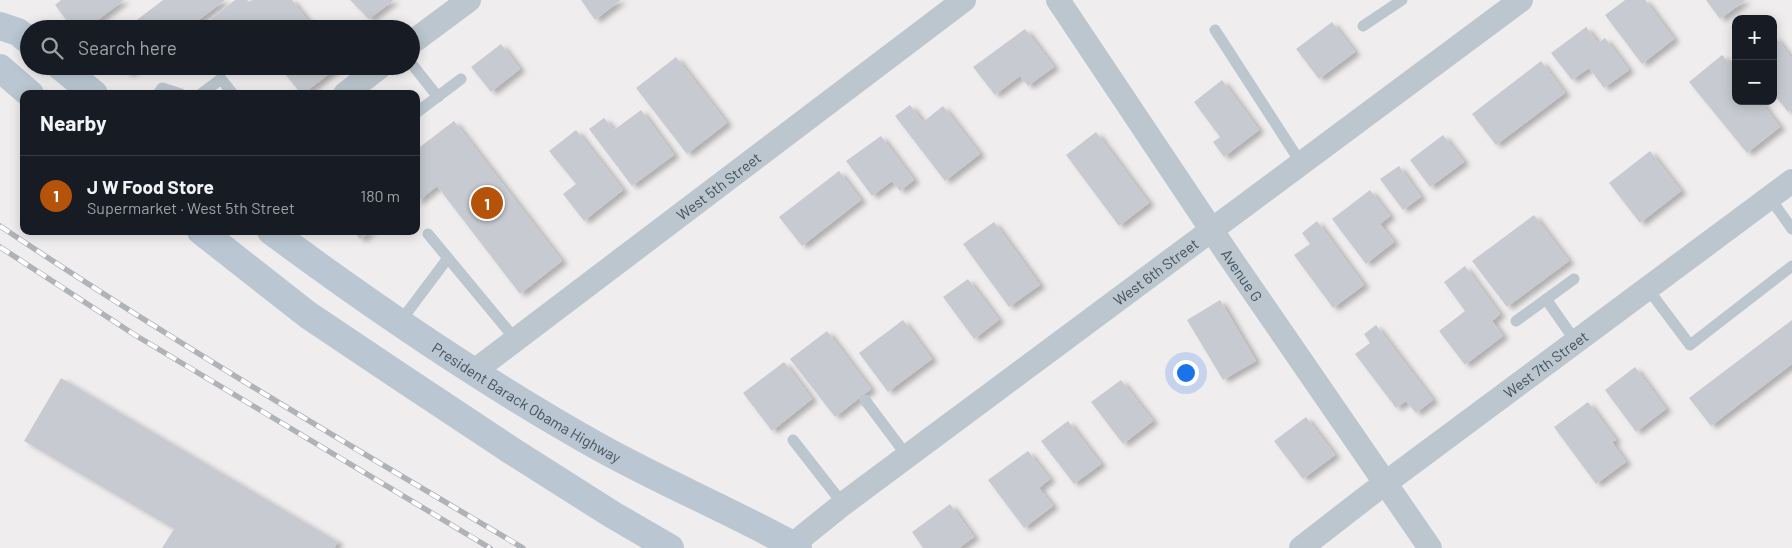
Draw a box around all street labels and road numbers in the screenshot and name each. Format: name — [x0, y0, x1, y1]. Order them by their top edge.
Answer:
street label: West 5th Street — [673, 148, 764, 224]
street label: West 6th Street — [1110, 234, 1202, 309]
street label: Avenue G — [1218, 245, 1267, 305]
street label: West 7th Street — [1500, 327, 1591, 401]
street label: President Barack Obama Highway — [429, 338, 624, 466]

